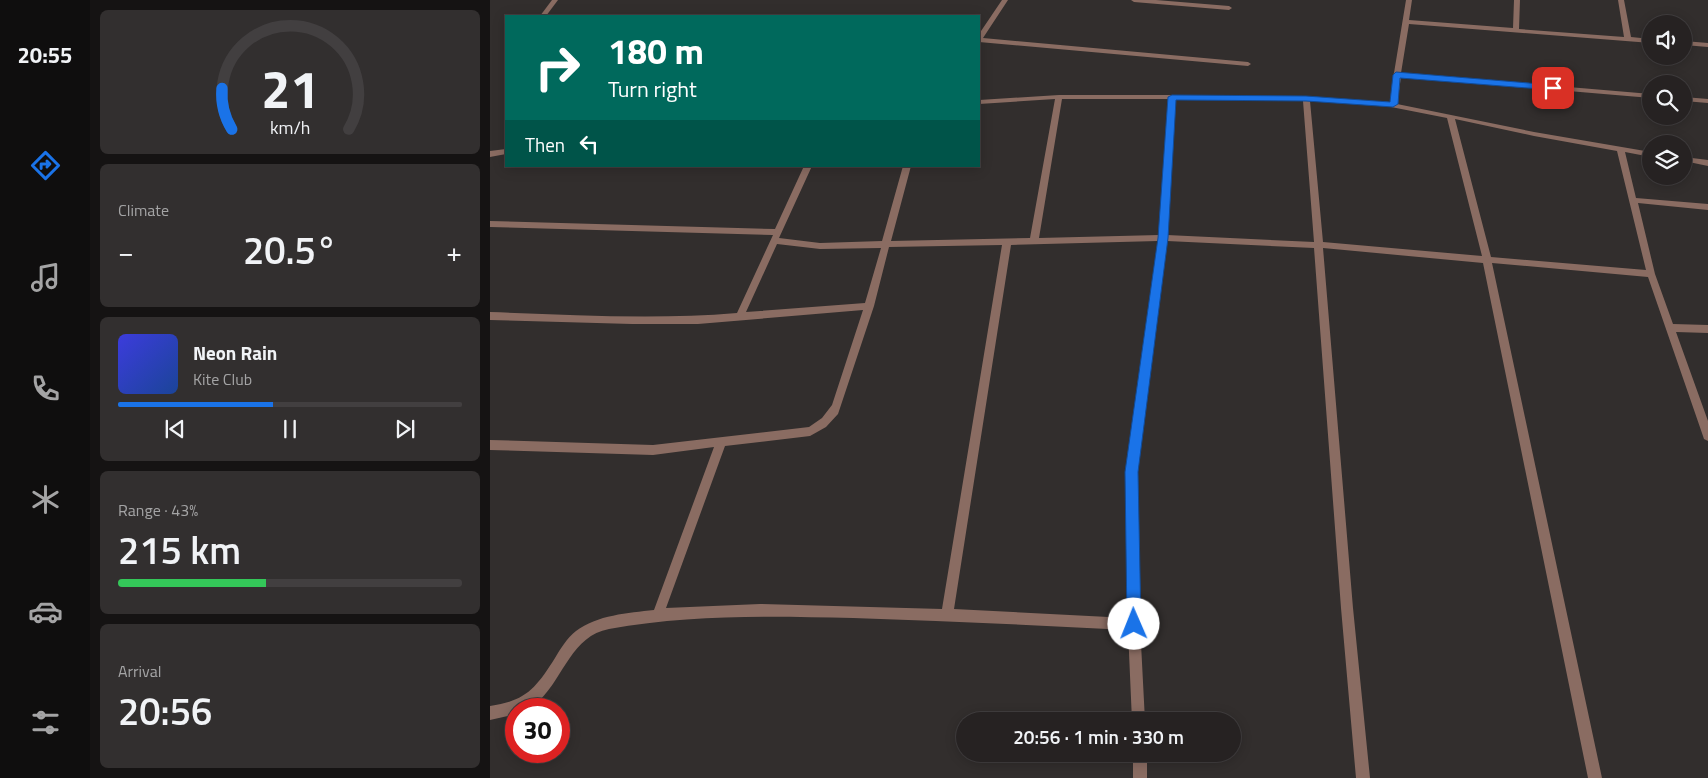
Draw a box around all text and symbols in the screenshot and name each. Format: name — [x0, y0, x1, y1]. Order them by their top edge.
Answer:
map controls — [1642, 15, 1692, 185]
button: sound — [1642, 15, 1692, 65]
text: 180 m — [608, 24, 704, 78]
icon: right — [525, 35, 590, 100]
text: 20:55 — [18, 38, 72, 72]
text: 21 — [261, 49, 319, 128]
pin — [1532, 67, 1574, 109]
text: Turn right — [608, 72, 697, 106]
icon: arrive — [1539, 74, 1567, 102]
button: search — [1642, 75, 1692, 125]
text: km/h — [270, 114, 310, 141]
text: Then — [525, 130, 565, 159]
icon: left — [575, 130, 603, 158]
button: layers — [1642, 135, 1692, 185]
icon: directions — [28, 148, 63, 183]
text: Climate — [118, 198, 169, 222]
text: 20.5° — [243, 221, 337, 279]
text: − — [118, 230, 134, 273]
text: + — [446, 230, 462, 273]
icon: music — [28, 260, 63, 295]
text: Neon Rain — [193, 338, 277, 367]
text: Kite Club — [193, 367, 252, 391]
icon: phone — [28, 371, 63, 406]
icon: previous — [161, 415, 189, 443]
icon: pause — [276, 415, 304, 443]
icon: next — [391, 415, 419, 443]
icon: climate — [28, 482, 63, 517]
text: Range · 43% — [118, 498, 198, 522]
text: 215 km — [118, 521, 241, 579]
icon: car — [28, 594, 63, 629]
position arrow — [1107, 597, 1159, 649]
text: Arrival — [118, 659, 161, 683]
text: 20:56 — [118, 682, 212, 740]
speed limit sign: 30 — [505, 698, 570, 763]
icon: filters — [28, 705, 63, 740]
text: 20:56 · 1 min · 330 m — [1013, 722, 1184, 751]

